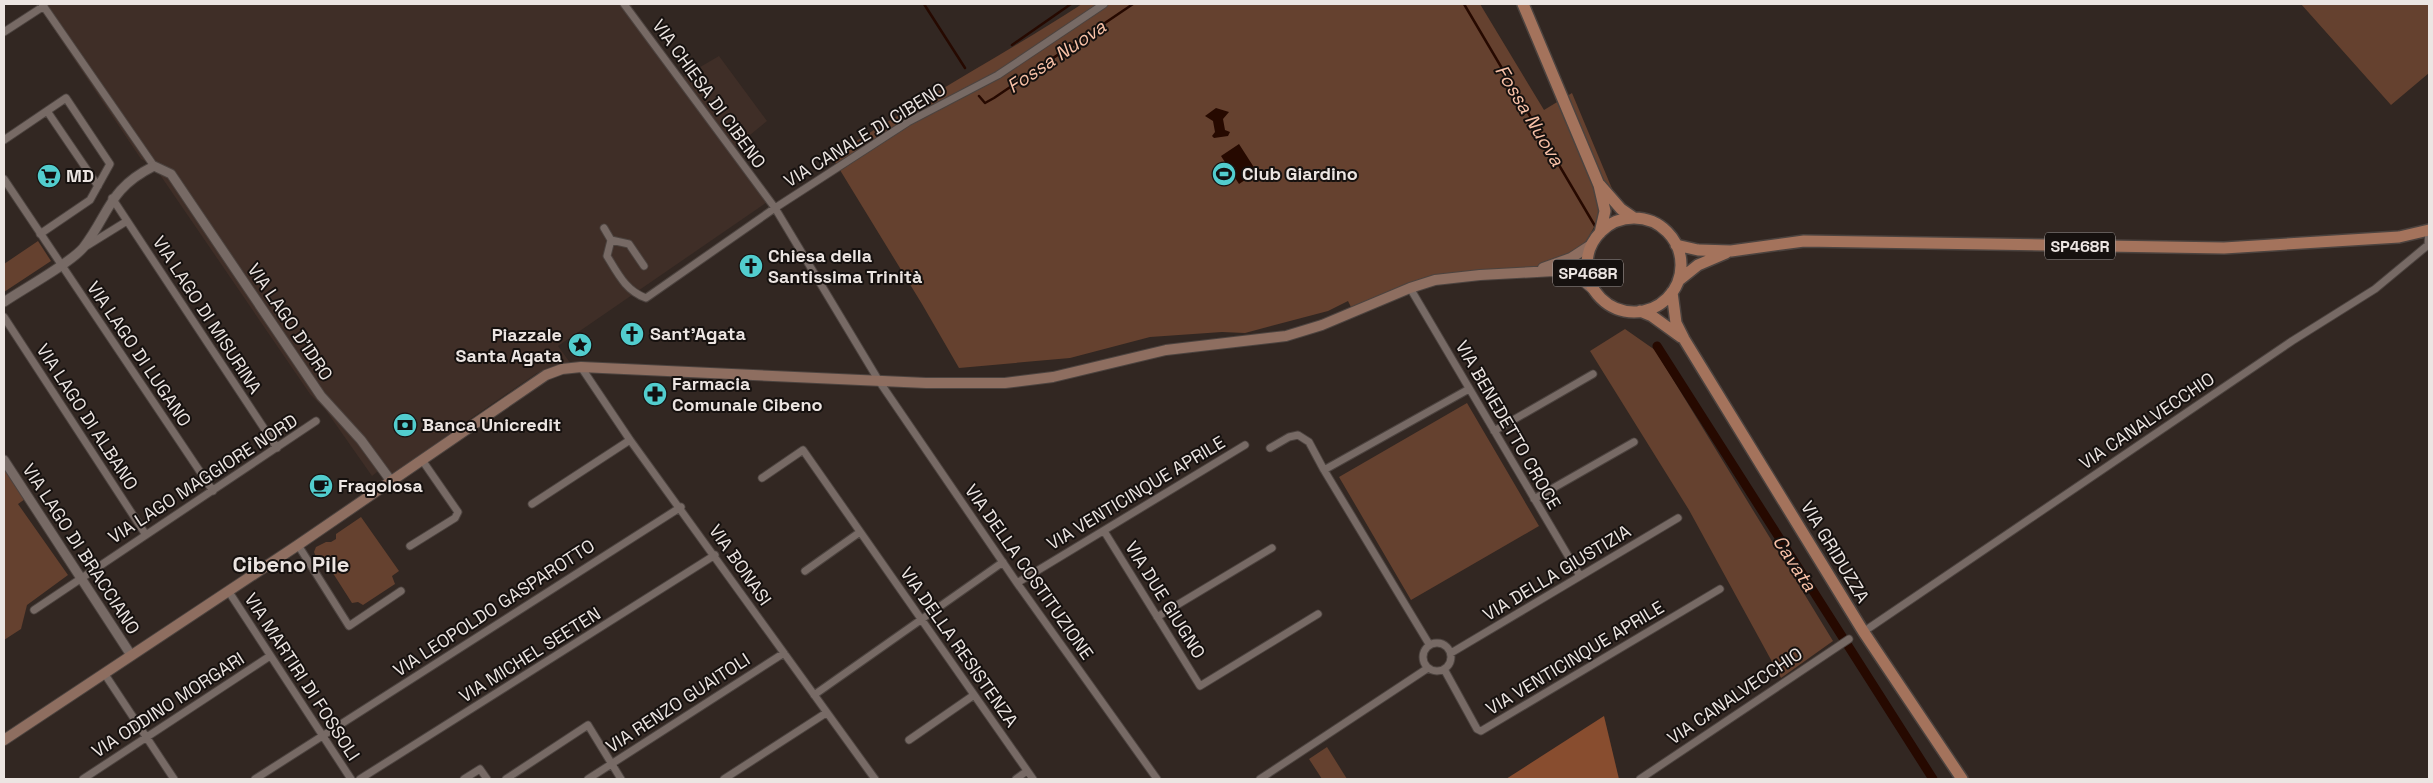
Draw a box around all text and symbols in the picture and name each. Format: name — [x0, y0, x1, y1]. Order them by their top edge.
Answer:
water label: Fossa Nuova — [1002, 14, 1111, 99]
street label: VIA CHIESA DI CIBENO — [648, 15, 771, 173]
water label: Fossa Nuova — [1489, 60, 1570, 171]
street label: VIA CANALE DI CIBENO — [780, 77, 950, 192]
sports icon: Club Giardino — [1211, 161, 1237, 187]
place label: Club Giardino — [1242, 162, 1358, 185]
supermarket icon: MD — [36, 163, 62, 189]
place label: MD — [66, 164, 94, 187]
street label: VIA LAGO DI MISURINA — [148, 231, 267, 398]
road number: SP468R — [2045, 232, 2115, 260]
place label: Chiesa della Santissima Trinità — [768, 244, 923, 288]
church icon: Chiesa della Santissima Trinità — [738, 253, 764, 279]
street label: VIA LAGO D'IDRO — [243, 259, 338, 385]
road number: SP468R — [1553, 260, 1623, 286]
street label: VIA LAGO DI LUGANO — [82, 277, 197, 431]
church icon: Sant'Agata — [619, 321, 645, 347]
place label: Sant'Agata — [650, 322, 747, 345]
place label: Piazzale Santa Agata — [456, 323, 563, 367]
place icon: Piazzale Santa Agata — [567, 332, 593, 358]
street label: VIA BENEDETTO CROCE — [1451, 336, 1566, 513]
street label: VIA LAGO DI ALBANO — [32, 339, 143, 494]
street label: VIA CANALVECCHIO — [2075, 367, 2219, 474]
place label: Farmacia Comunale Cibeno — [672, 372, 823, 416]
pharmacy icon: Farmacia Comunale Cibeno — [642, 381, 668, 407]
street label: VIA LAGO MAGGIORE NORD — [104, 409, 302, 548]
bank icon: Banca Unicredit — [392, 412, 418, 438]
place label: Banca Unicredit — [422, 413, 561, 436]
street label: VIA VENTICINQUE APRILE — [1043, 430, 1229, 555]
street label: VIA LAGO DI BRACCIANO — [18, 459, 145, 638]
cafe icon: Fragolosa — [308, 473, 334, 499]
place label: Fragolosa — [338, 474, 423, 497]
street label: VIA DELLA COSTITUZIONE — [960, 479, 1099, 664]
street label: VIA GRIDUZZA — [1796, 497, 1875, 607]
street label: VIA DELLA GIUSTIZIA — [1479, 519, 1635, 626]
street label: VIA BONASI — [704, 520, 777, 610]
water label: Cavata — [1767, 530, 1822, 596]
street label: VIA LEOPOLDO GASPAROTTO — [389, 534, 599, 681]
street label: VIA DUE GIUGNO — [1120, 537, 1211, 663]
district label: Cibeno Pile — [232, 550, 350, 578]
street label: VIA DELLA RESISTENZA — [895, 562, 1023, 731]
street label: VIA MARTIRI DI FOSSOLI — [240, 588, 365, 765]
street label: VIA VENTICINQUE APRILE — [1482, 595, 1668, 720]
street label: VIA MICHEL SEETEN — [455, 602, 605, 707]
street label: VIA CANALVECCHIO — [1663, 642, 1807, 749]
street label: VIA ODDINO MORGARI — [87, 647, 248, 762]
street label: VIA RENZO GUAITOLI — [601, 647, 754, 758]

